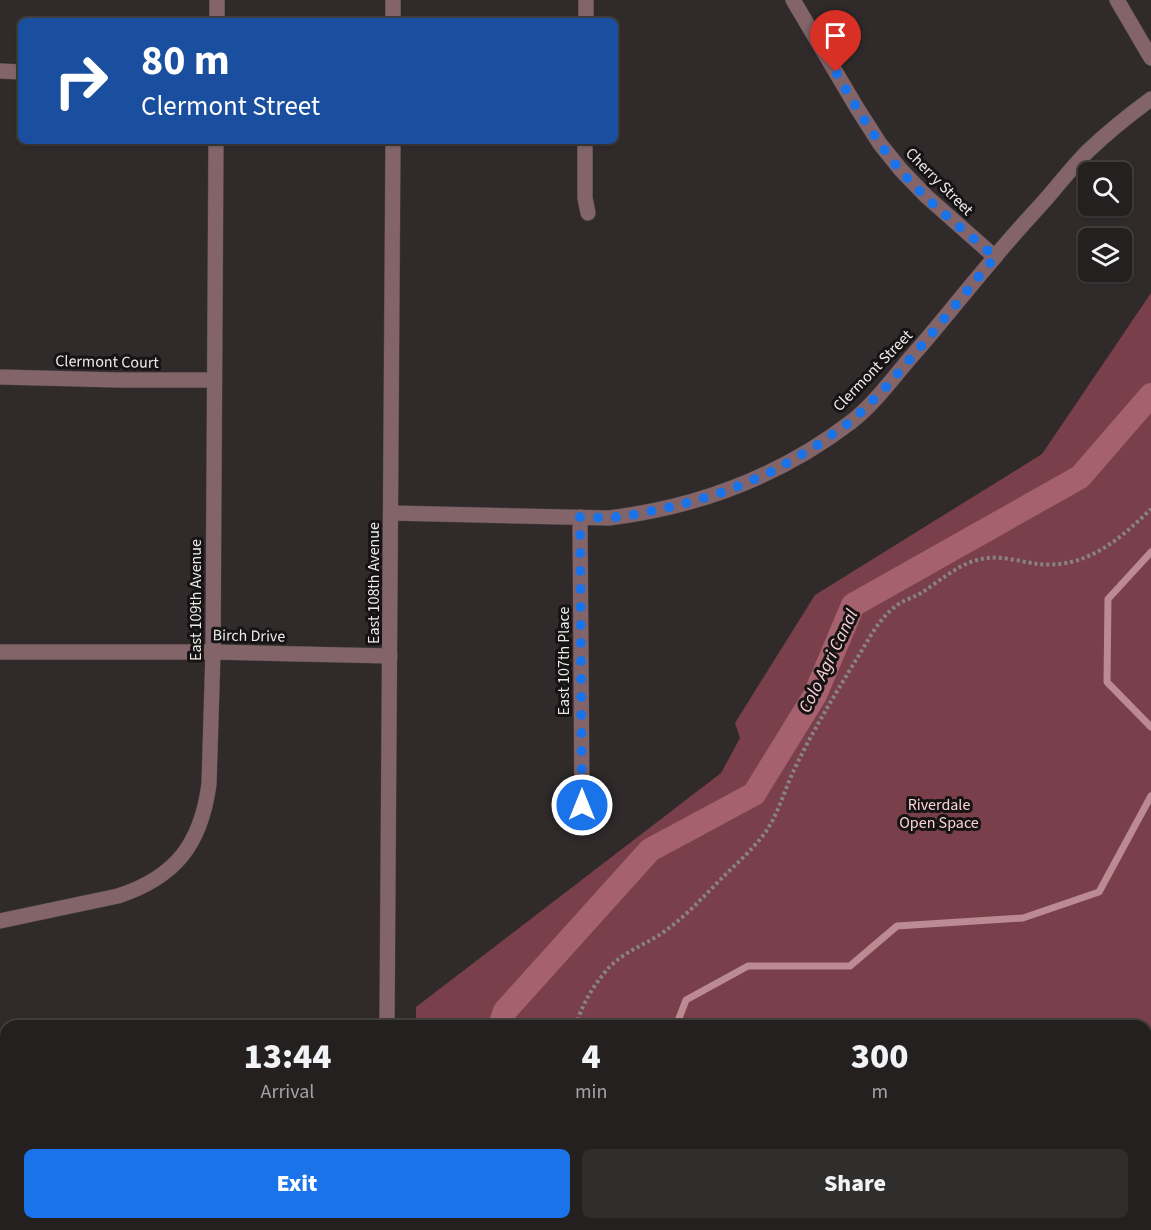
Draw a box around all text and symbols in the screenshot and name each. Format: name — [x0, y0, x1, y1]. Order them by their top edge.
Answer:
pin — [810, 10, 861, 72]
icon: arrive — [819, 19, 852, 52]
text: 80 m — [141, 31, 230, 91]
icon: right — [42, 42, 120, 120]
text: Clermont Street — [141, 87, 320, 126]
street label: Cherry Street — [900, 143, 979, 221]
map controls — [1078, 162, 1132, 282]
button: search — [1078, 162, 1132, 216]
button: layers — [1078, 228, 1132, 282]
street label: Clermont Street — [828, 324, 918, 416]
street label: Clermont Court — [55, 350, 159, 374]
street label: East 108th Avenue — [363, 522, 385, 644]
street label: East 109th Avenue — [185, 539, 207, 661]
water label: Colo Agri Canal — [793, 605, 865, 717]
street label: East 107th Place — [553, 607, 575, 715]
street label: Birch Drive — [212, 624, 286, 648]
position arrow — [550, 773, 614, 837]
park label: Riverdale Open Space — [899, 794, 979, 834]
text: 13:44 — [243, 1031, 332, 1082]
text: 4 — [582, 1031, 601, 1082]
text: 300 — [851, 1031, 909, 1082]
text: Arrival — [261, 1078, 314, 1106]
text: min — [575, 1078, 607, 1106]
text: m — [871, 1078, 888, 1106]
button: Exit — [24, 1149, 570, 1218]
button: Share — [582, 1149, 1128, 1218]

